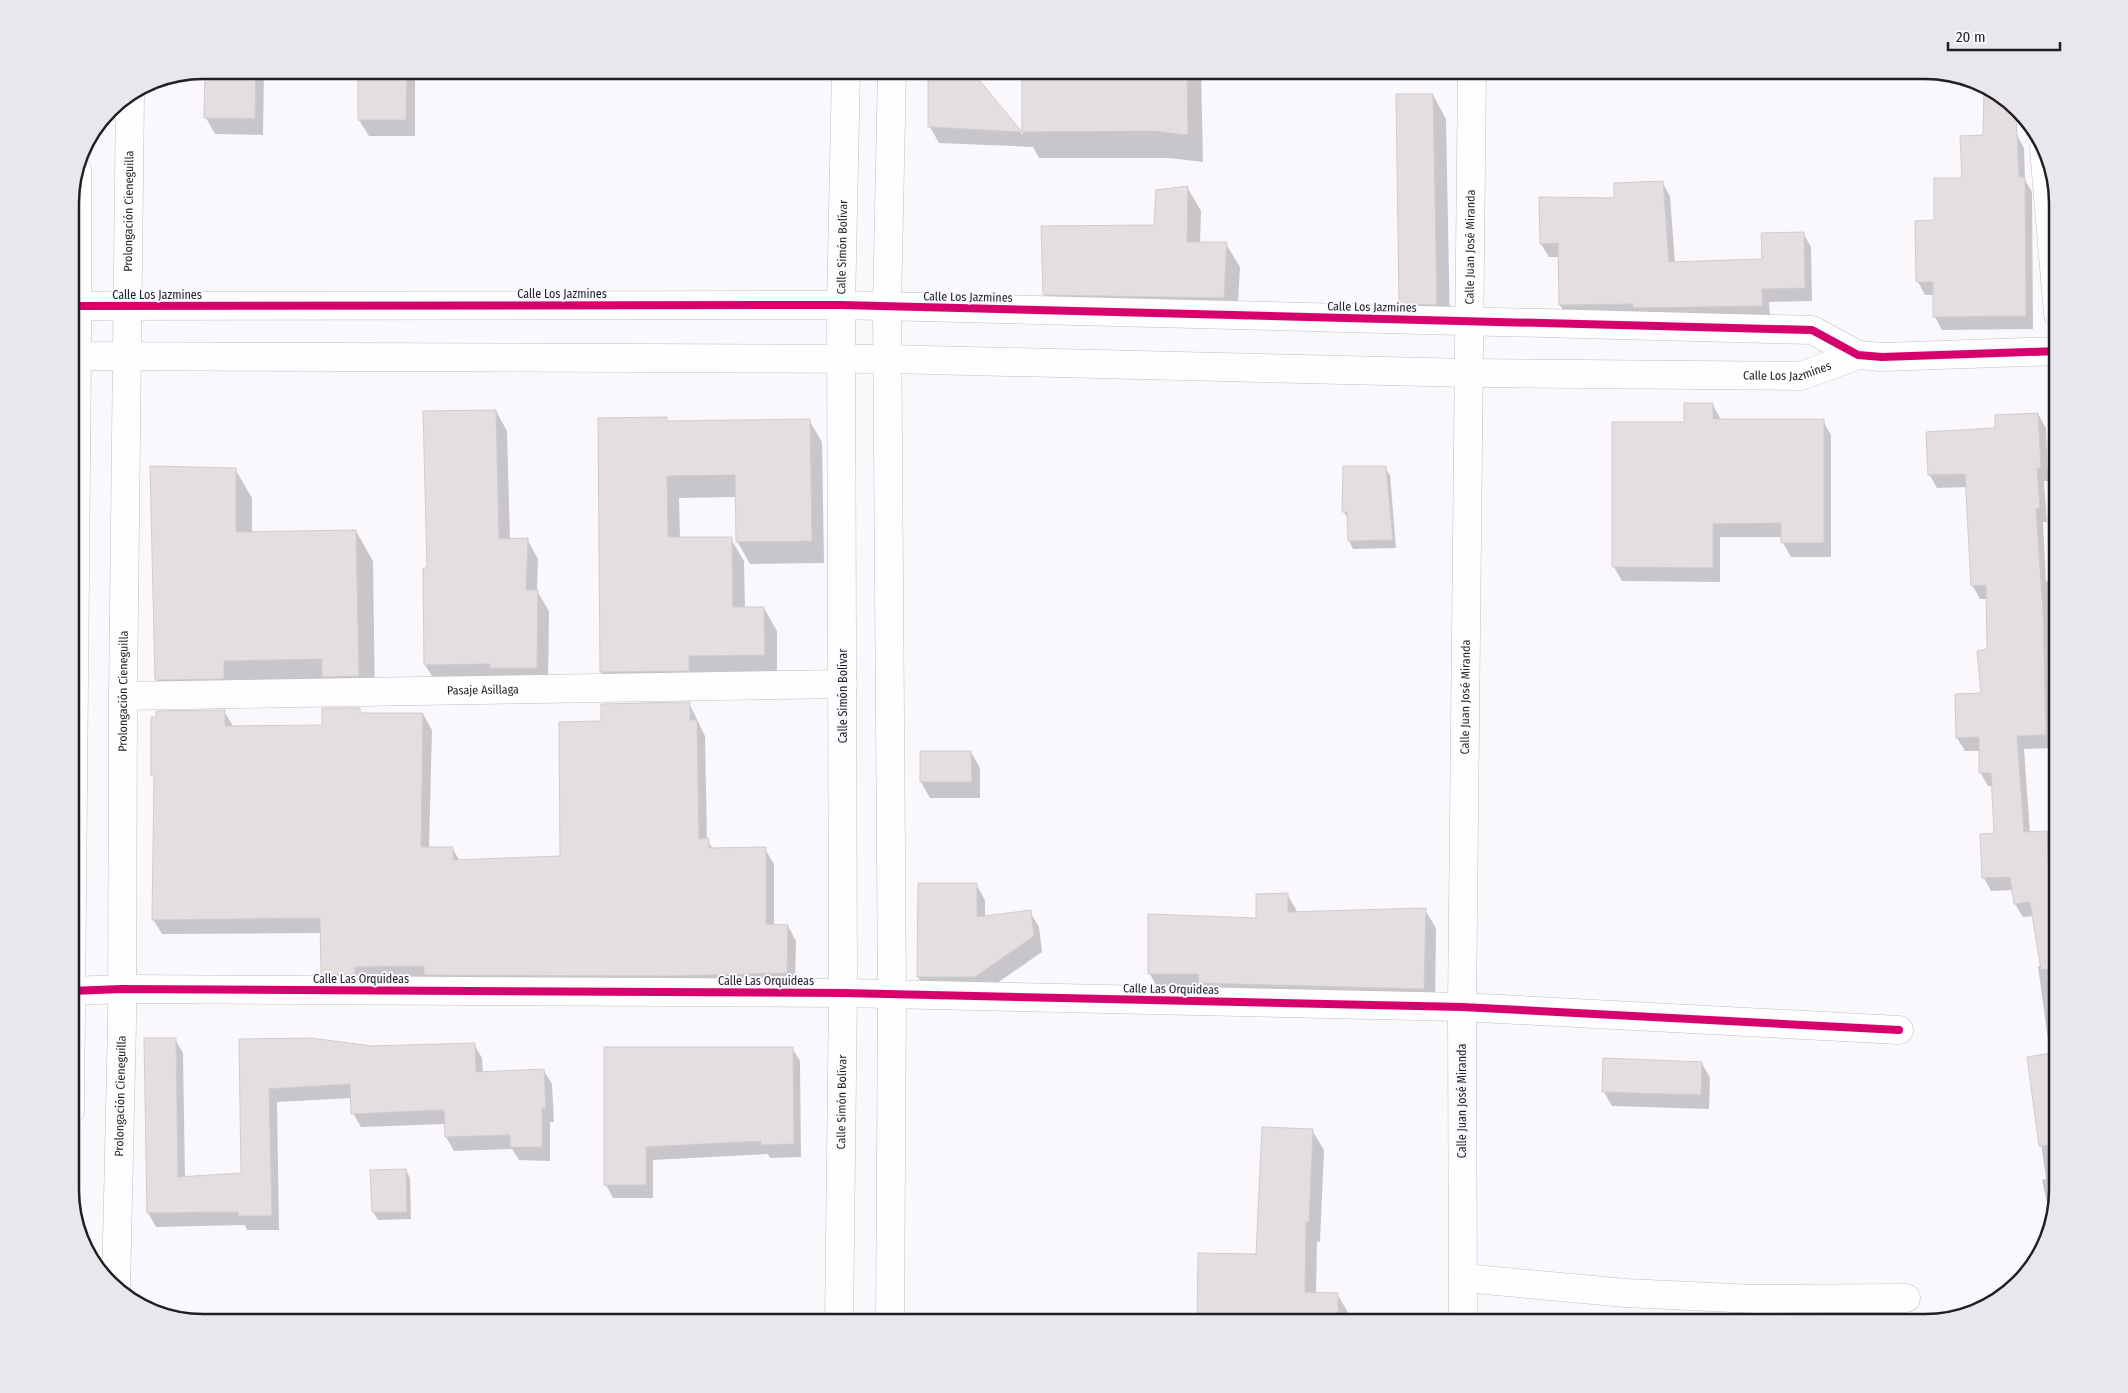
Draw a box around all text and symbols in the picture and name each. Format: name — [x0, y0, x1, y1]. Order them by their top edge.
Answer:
scale bar — [1948, 20, 2060, 52]
text: 20 m — [1956, 28, 1986, 46]
street label: Prolongación Cieneguilla — [121, 150, 136, 272]
street label: Calle Juan José Miranda — [1462, 189, 1478, 305]
street label: Calle Simón Bolívar — [834, 199, 850, 295]
street label: Calle Los Jazmines — [517, 287, 607, 301]
street label: Calle Los Jazmines — [112, 288, 202, 302]
street label: Calle Los Jazmines — [923, 289, 1013, 305]
street label: Calle Los Jazmines — [1327, 299, 1417, 315]
street label: Calle Los Jazmines — [1743, 358, 1833, 383]
street label: Prolongación Cieneguilla — [116, 630, 131, 752]
street label: Calle Juan José Miranda — [1458, 639, 1473, 755]
street label: Calle Simón Bolívar — [836, 648, 850, 743]
street label: Pasaje Asillaga — [447, 682, 519, 698]
street label: Calle Las Orquideas — [313, 972, 409, 986]
street label: Calle Las Orquideas — [718, 974, 814, 988]
street label: Calle Las Orquideas — [1123, 981, 1219, 997]
street label: Prolongación Cieneguilla — [112, 1035, 129, 1157]
street label: Calle Juan José Miranda — [1455, 1044, 1469, 1158]
street label: Calle Simón Bolívar — [834, 1054, 849, 1150]

